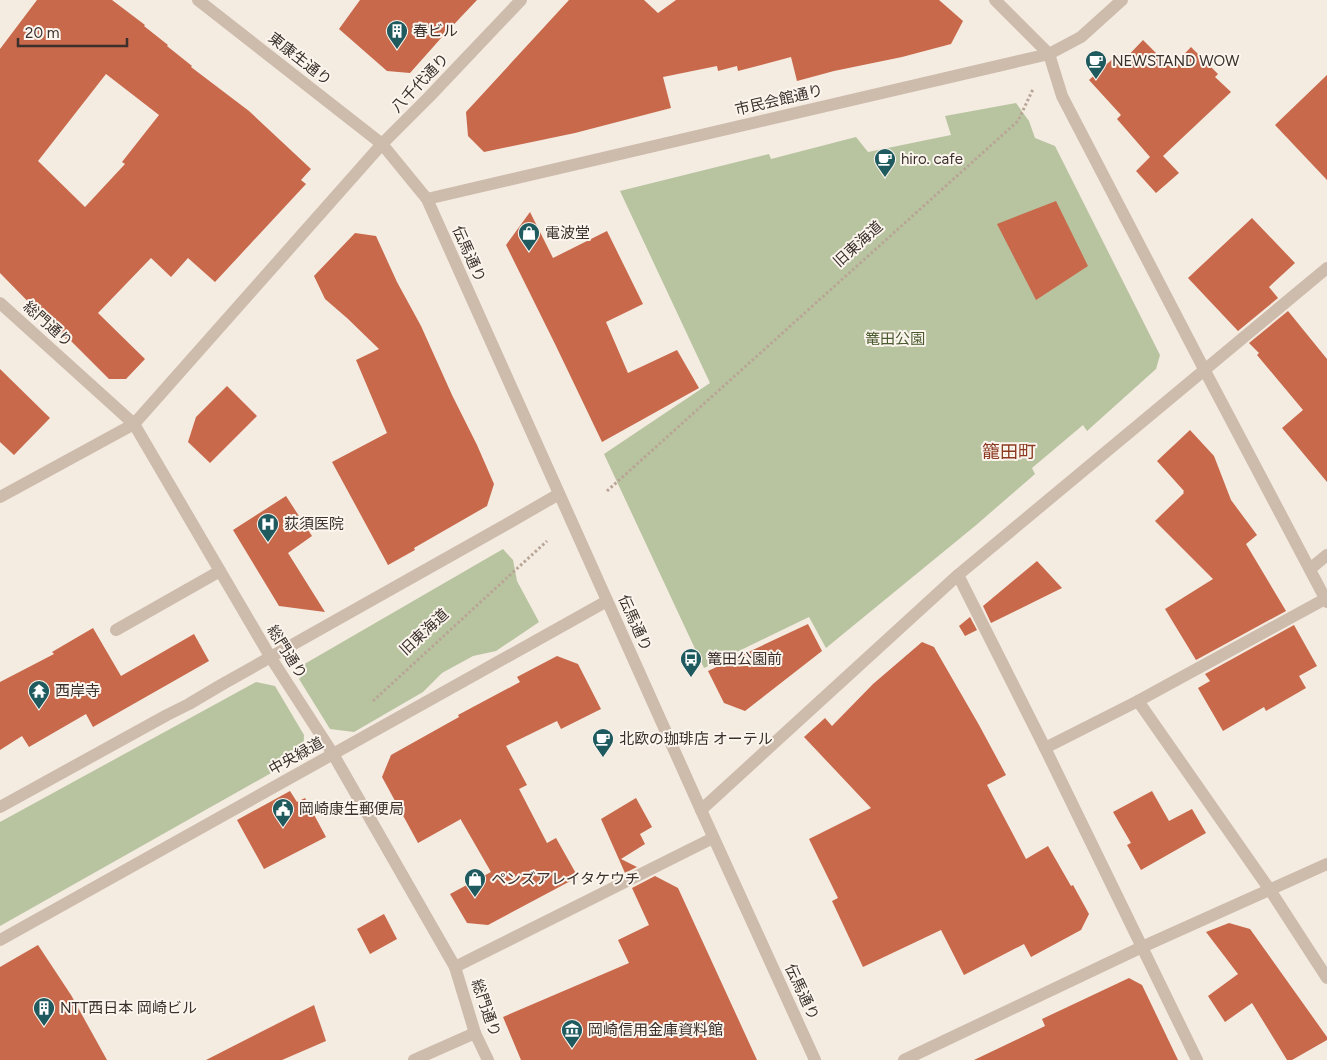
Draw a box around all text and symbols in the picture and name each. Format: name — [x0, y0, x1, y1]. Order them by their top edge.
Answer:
scale bar — [18, 15, 126, 47]
building icon: 春ビル — [385, 19, 409, 50]
place label: 春ビル — [413, 22, 458, 40]
text: 20 m — [25, 24, 59, 42]
street label: 東康生通り — [265, 29, 335, 89]
cafe icon: NEWSTAND WOW — [1084, 49, 1108, 80]
street label: 八千代通り — [387, 50, 453, 116]
place label: NEWSTAND WOW — [1112, 52, 1240, 70]
street label: 市民会館通り — [733, 81, 825, 119]
cafe icon: hiro. cafe — [873, 147, 897, 178]
place label: hiro. cafe — [901, 150, 963, 168]
street label: 旧東海道 — [830, 217, 886, 271]
shop icon: 電波堂 — [517, 221, 541, 252]
street label: 伝馬通り — [449, 223, 489, 285]
place label: 電波堂 — [545, 224, 590, 242]
street label: 総門通り — [20, 297, 76, 351]
park label: 篭田公園 — [865, 330, 925, 348]
district label: 籠田町 — [982, 441, 1036, 463]
hospital icon: 荻須医院 — [256, 512, 280, 543]
place label: 荻須医院 — [284, 515, 344, 533]
street label: 伝馬通り — [615, 592, 655, 654]
street label: 旧東海道 — [396, 605, 452, 659]
street label: 総門通り — [263, 622, 311, 682]
bus stop icon: 篭田公園前 — [679, 647, 703, 678]
place label: 篭田公園前 — [707, 650, 782, 668]
temple icon: 西岸寺 — [27, 679, 51, 710]
place label: 西岸寺 — [55, 682, 100, 700]
cafe icon: 北欧の珈琲店 オーテル — [591, 727, 615, 758]
place label: 北欧の珈琲店 オーテル — [619, 730, 773, 748]
street label: 中央緑道 — [265, 734, 327, 778]
public building icon: 岡崎康生郵便局 — [271, 797, 295, 828]
place label: 岡崎康生郵便局 — [299, 800, 404, 818]
shop icon: ペンズアレイタケウチ — [463, 867, 487, 898]
place label: ペンズアレイタケウチ — [491, 870, 640, 888]
street label: 伝馬通り — [781, 961, 823, 1023]
street label: 総門通り — [468, 977, 504, 1039]
building icon: NTT西日本 岡崎ビル — [32, 996, 56, 1027]
place label: NTT西日本 岡崎ビル — [60, 999, 197, 1017]
museum icon: 岡崎信用金庫資料館 — [560, 1018, 584, 1049]
place label: 岡崎信用金庫資料館 — [588, 1021, 723, 1039]

